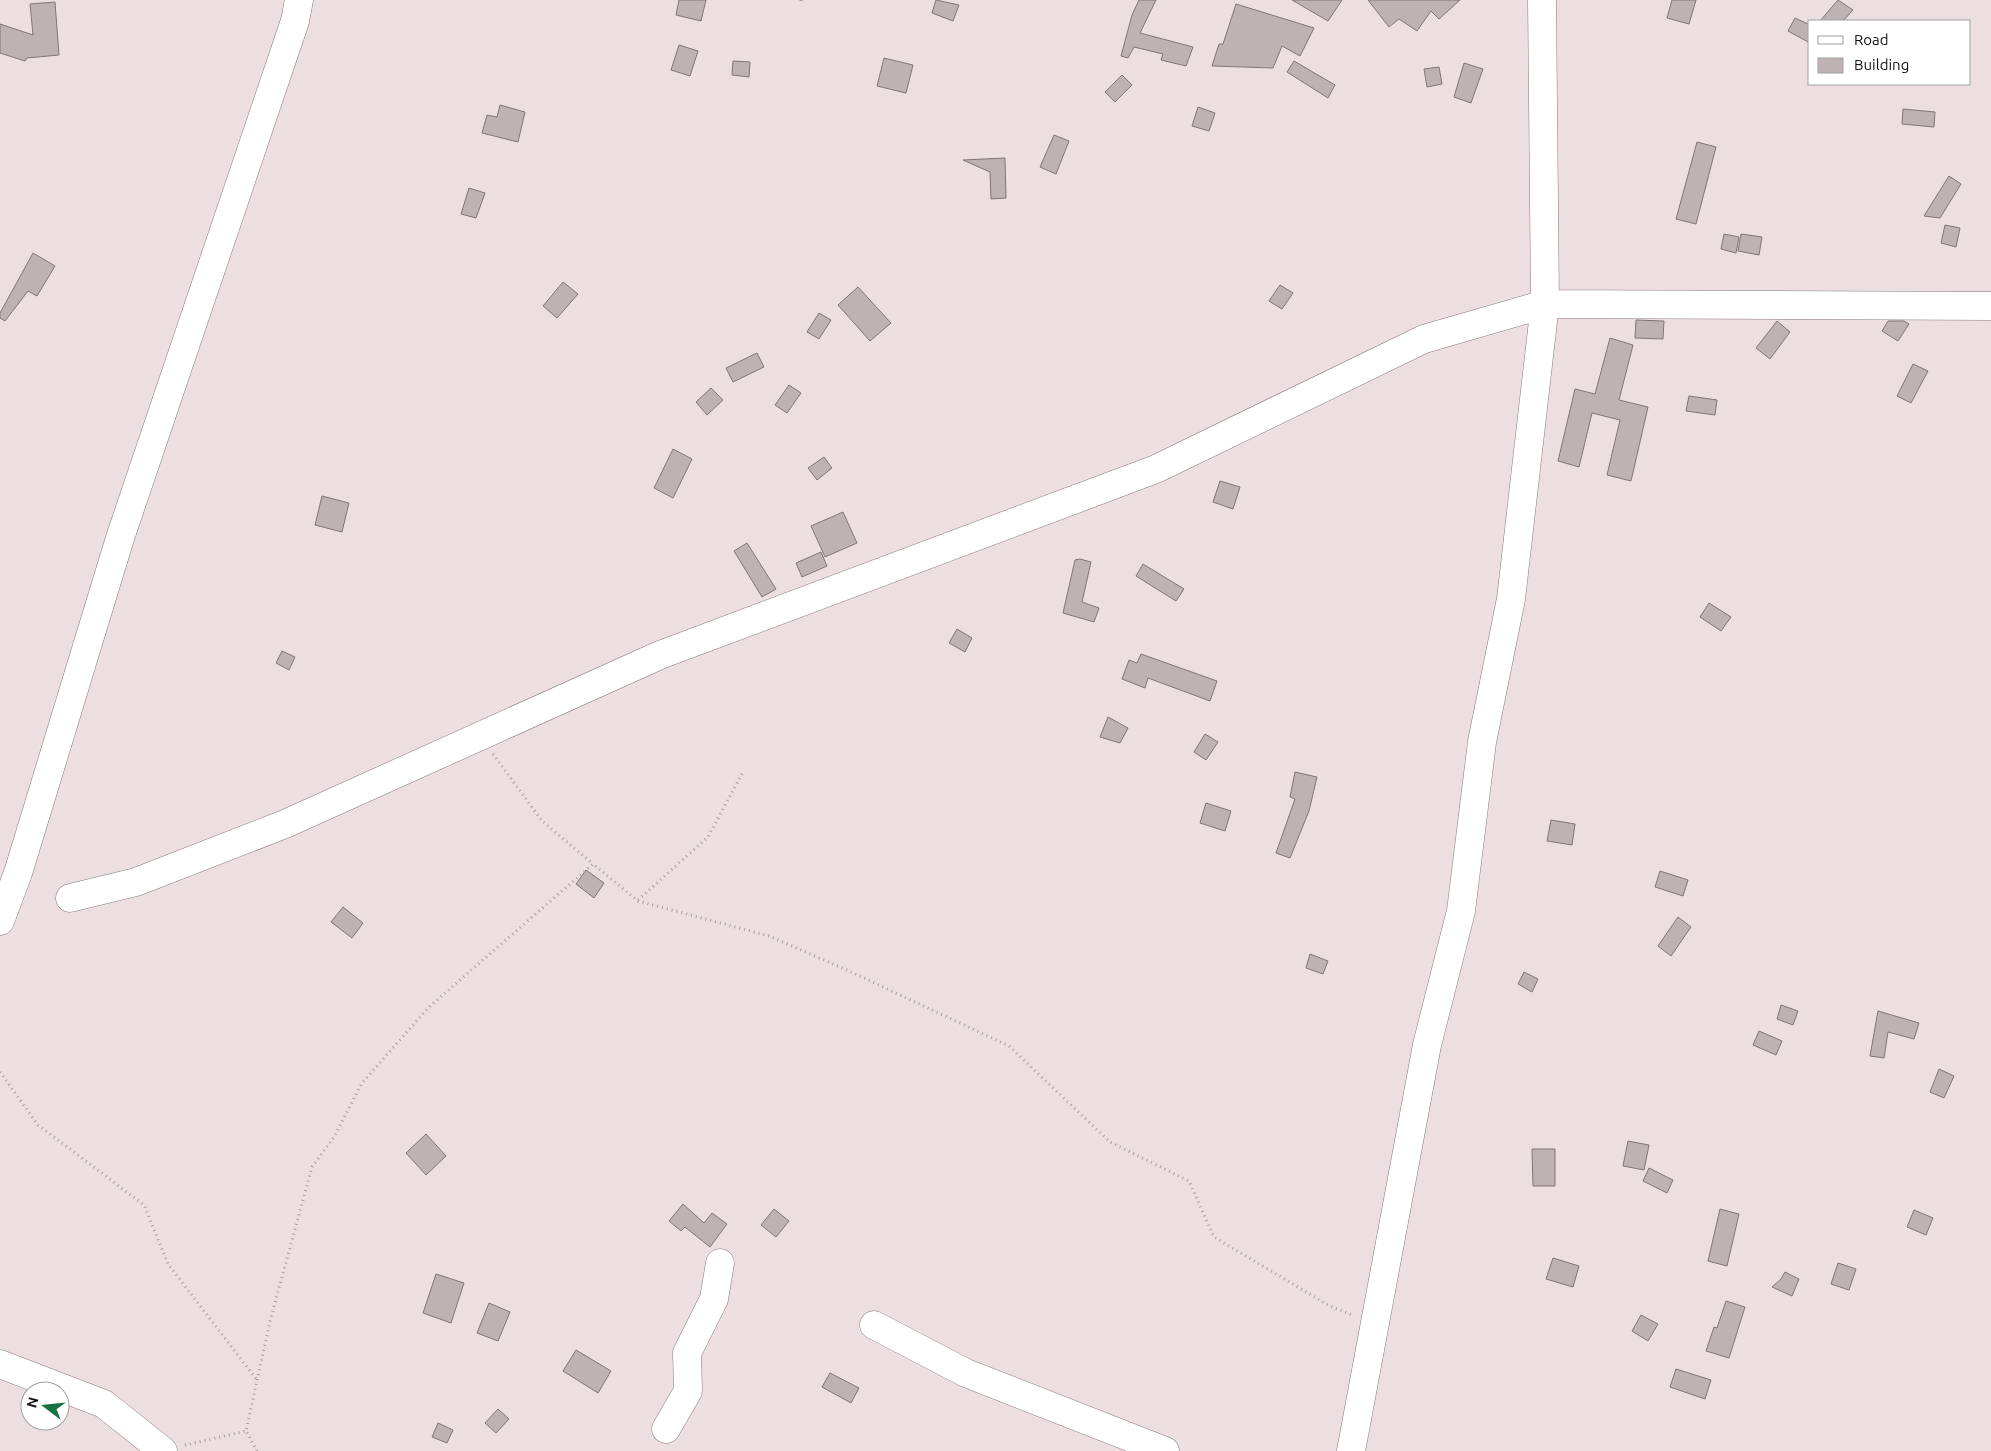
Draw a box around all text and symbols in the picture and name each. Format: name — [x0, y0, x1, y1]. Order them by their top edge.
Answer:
legend — [1808, 20, 1971, 85]
text: Road — [1854, 31, 1889, 48]
text: Building — [1854, 56, 1909, 73]
north arrow — [20, 1381, 70, 1431]
text: N — [23, 1395, 42, 1410]

